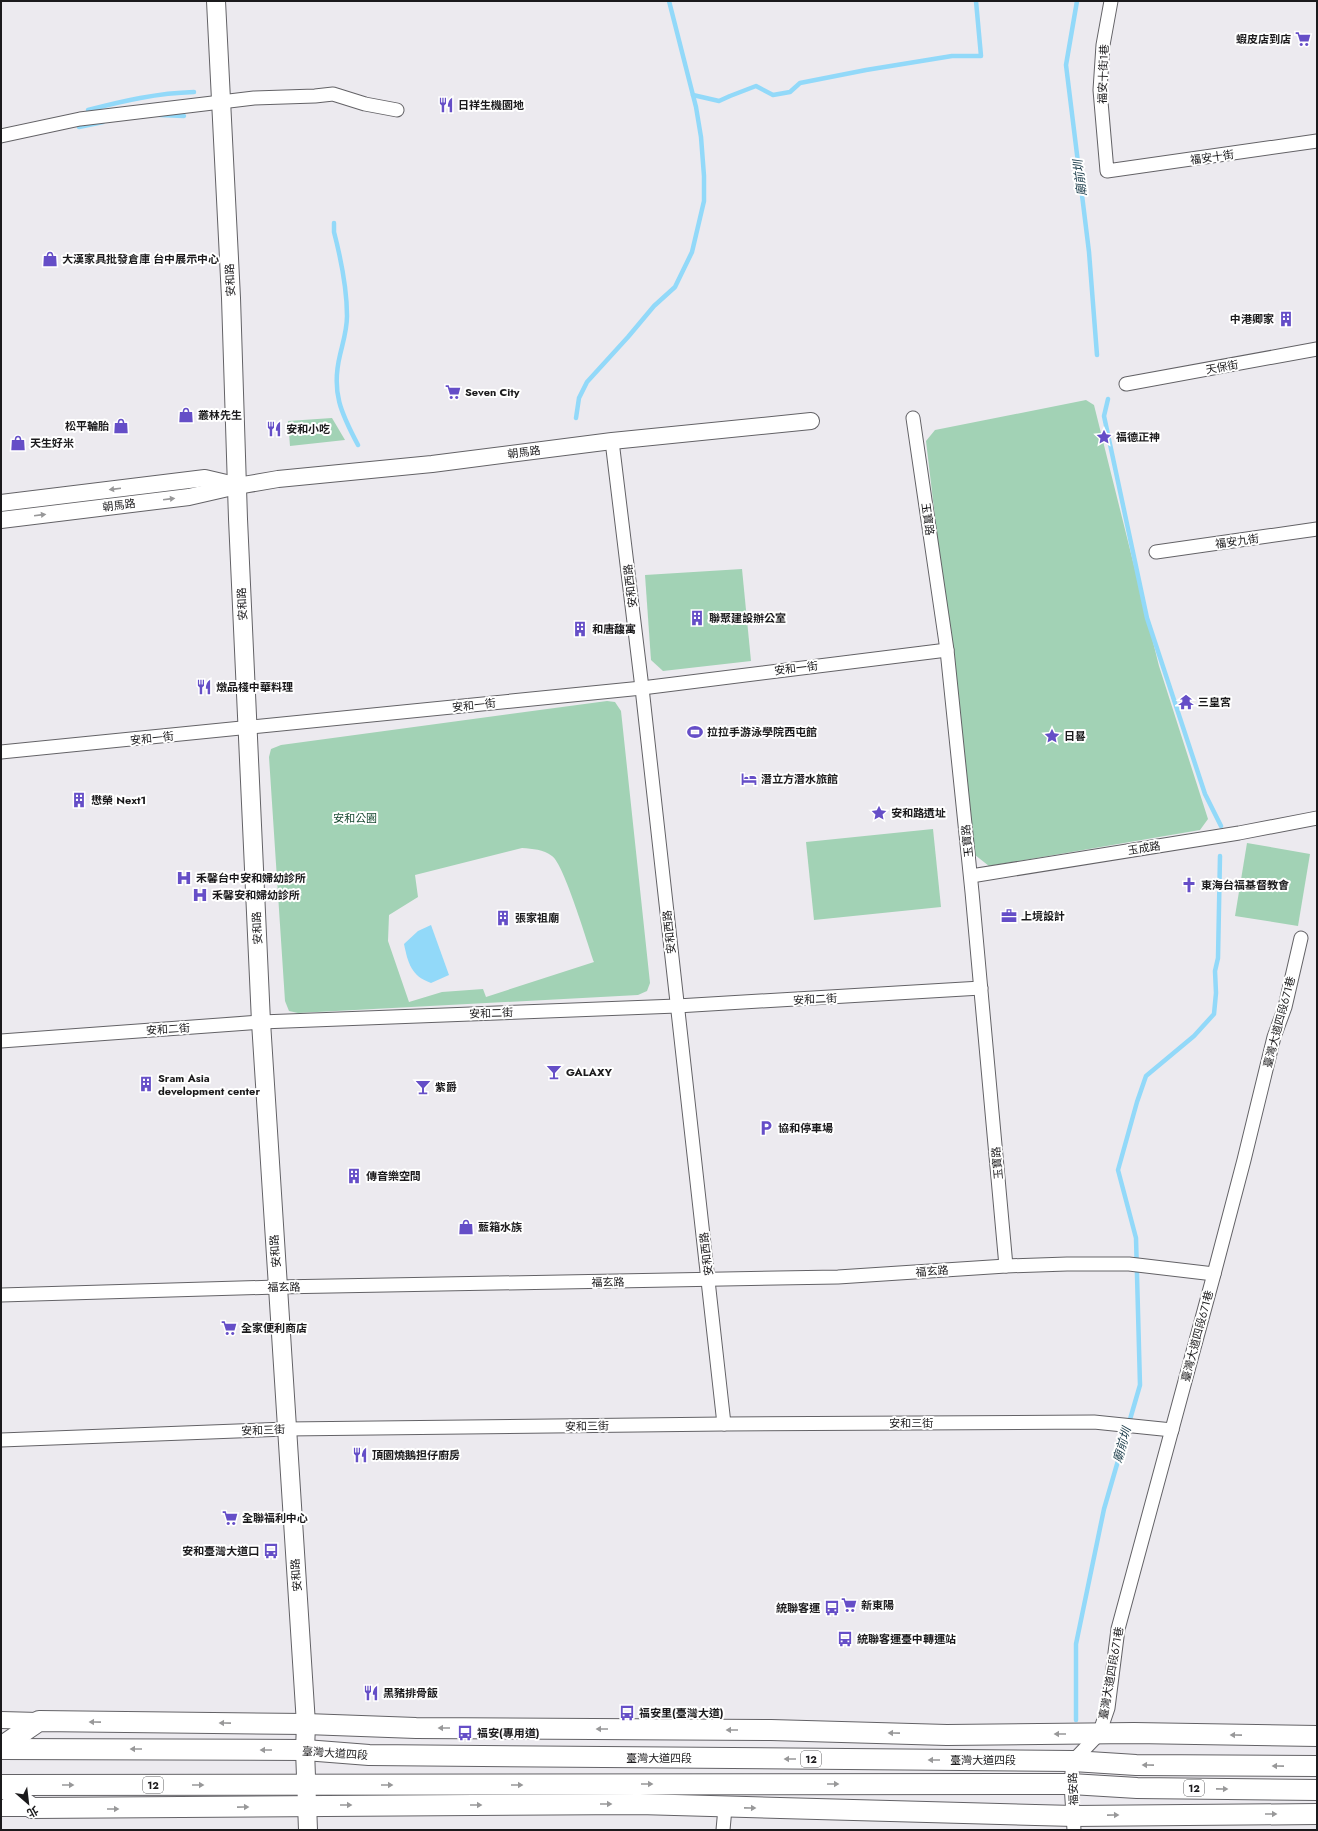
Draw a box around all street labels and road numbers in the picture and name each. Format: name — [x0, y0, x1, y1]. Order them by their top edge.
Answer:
street label: 福安十街1巷 — [1094, 44, 1112, 104]
street label: 福安十街 — [1189, 146, 1235, 168]
street label: 安和路 — [221, 263, 239, 297]
street label: 天保街 — [1204, 356, 1240, 378]
street label: 朝馬路 — [507, 442, 541, 462]
street label: 朝馬路 — [102, 495, 136, 515]
street label: 玉寶路 — [918, 502, 938, 536]
street label: 福安九街 — [1214, 530, 1260, 552]
street label: 安和西路 — [619, 563, 641, 609]
street label: 安和路 — [233, 587, 251, 621]
street label: 安和一街 — [773, 657, 819, 679]
street label: 安和一街 — [451, 695, 497, 715]
street label: 安和一街 — [129, 728, 175, 748]
street label: 玉寶路 — [957, 824, 977, 858]
street label: 玉成路 — [1126, 838, 1162, 858]
street label: 安和西路 — [659, 909, 679, 955]
street label: 安和路 — [248, 911, 266, 945]
street label: 臺灣大道四段671巷 — [1259, 975, 1299, 1069]
street label: 安和二街 — [793, 990, 837, 1008]
street label: 安和二街 — [469, 1004, 513, 1022]
street label: 安和二街 — [145, 1019, 191, 1039]
street label: 玉寶路 — [988, 1146, 1006, 1180]
street label: 安和西路 — [695, 1231, 717, 1277]
street label: 安和路 — [266, 1234, 284, 1268]
street label: 福玄路 — [915, 1262, 949, 1280]
street label: 福玄路 — [591, 1274, 625, 1290]
street label: 福玄路 — [267, 1279, 301, 1295]
street label: 臺灣大道四段671巷 — [1177, 1289, 1217, 1383]
street label: 安和三街 — [889, 1415, 933, 1431]
street label: 安和三街 — [565, 1418, 609, 1434]
street label: 安和三街 — [241, 1421, 285, 1439]
street label: 安和路 — [287, 1558, 305, 1592]
street label: 臺灣大道四段671巷 — [1095, 1625, 1127, 1721]
street label: 臺灣大道四段 — [302, 1743, 368, 1763]
street label: 臺灣大道四段 — [626, 1750, 692, 1766]
road number: 12 — [801, 1751, 821, 1767]
street label: 臺灣大道四段 — [950, 1752, 1016, 1768]
street label: 福安路 — [1064, 1772, 1082, 1806]
road number: 12 — [143, 1777, 163, 1793]
road number: 12 — [1184, 1780, 1204, 1796]

